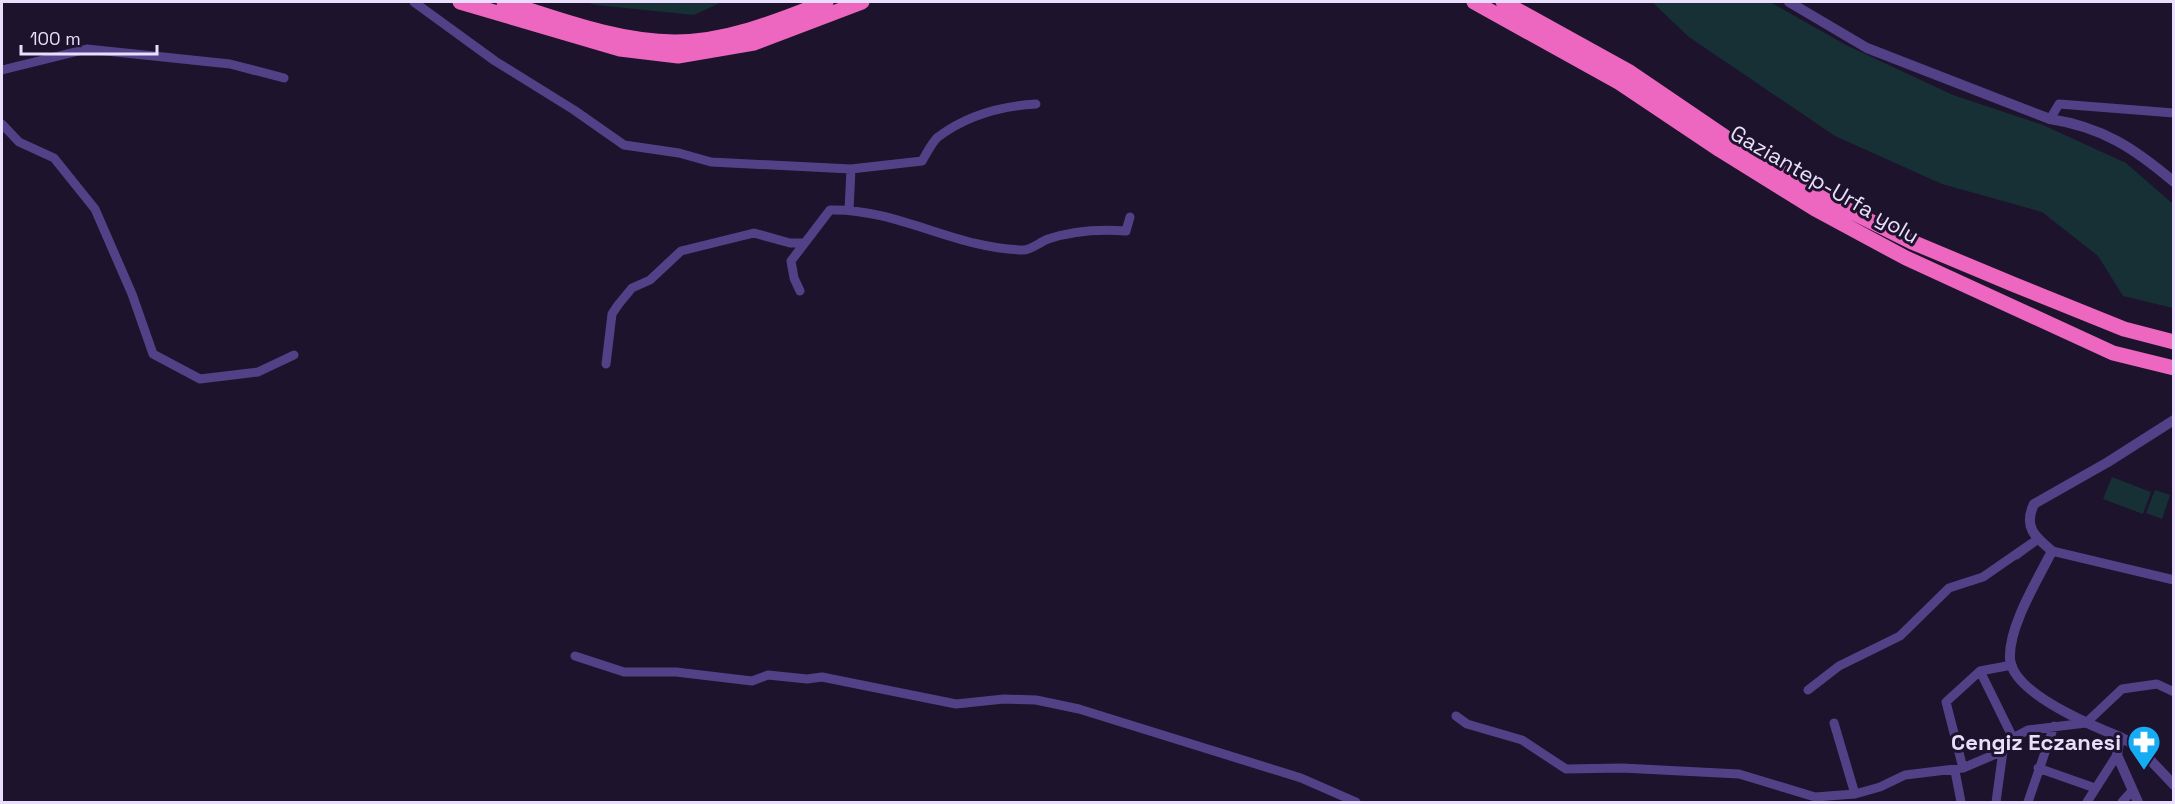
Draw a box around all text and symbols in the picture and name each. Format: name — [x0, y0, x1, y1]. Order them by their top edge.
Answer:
scale bar — [21, 18, 158, 56]
text: 100 m — [30, 27, 81, 50]
street label: Gaziantep-Urfa yolu — [1726, 119, 1924, 249]
pharmacy icon: Cengiz Eczanesi — [2126, 724, 2162, 771]
place label: Cengiz Eczanesi — [1951, 728, 2121, 756]

